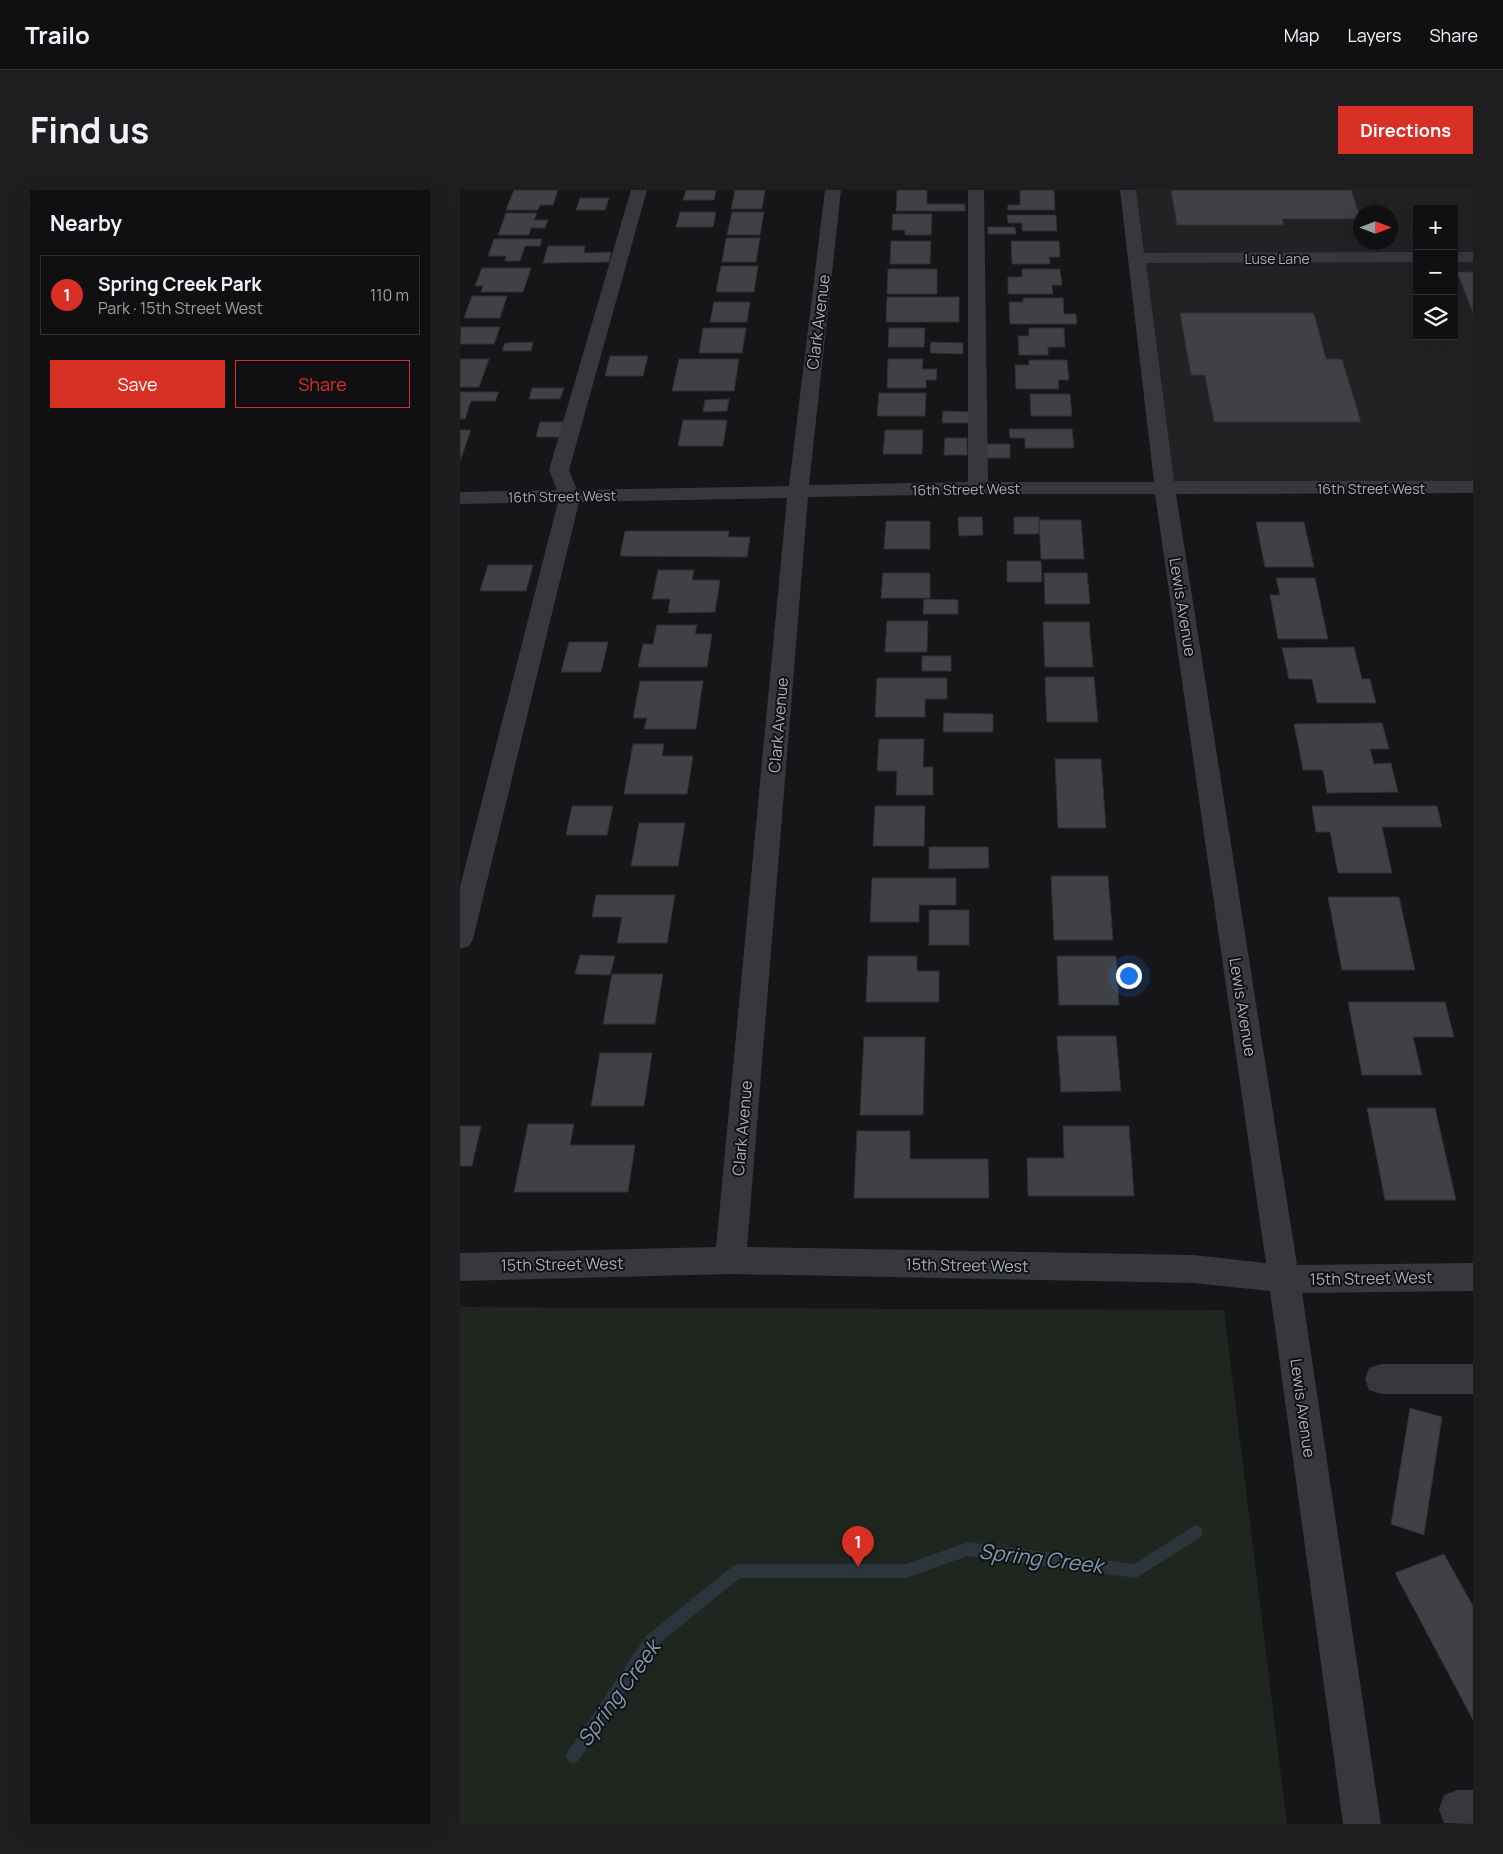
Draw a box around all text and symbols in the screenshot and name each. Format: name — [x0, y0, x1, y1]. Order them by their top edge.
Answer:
text: Trailo — [25, 18, 90, 51]
text: Map — [1284, 23, 1319, 47]
text: Layers — [1347, 23, 1401, 47]
text: Share — [1429, 23, 1478, 47]
text: Find us — [30, 106, 149, 154]
button: Directions — [1338, 106, 1473, 154]
north arrow — [1353, 205, 1398, 250]
map controls — [1413, 205, 1458, 340]
button: + — [1413, 205, 1458, 250]
text: Nearby — [50, 209, 122, 237]
street label: Luse Lane — [1244, 249, 1310, 268]
button: − — [1413, 250, 1458, 295]
text: Spring Creek Park — [98, 271, 261, 297]
street label: Clark Avenue — [801, 273, 835, 371]
text: 1 — [63, 284, 71, 306]
text: 110 m — [370, 284, 409, 306]
button: layers — [1413, 295, 1458, 340]
text: Park · 15th Street West — [98, 297, 263, 319]
button: Save — [50, 360, 225, 408]
button: Share — [235, 360, 410, 408]
street label: 16th Street West — [912, 479, 1021, 499]
street label: 16th Street West — [1317, 479, 1425, 498]
street label: 16th Street West — [508, 486, 617, 506]
street label: Lewis Avenue — [1164, 556, 1202, 658]
street label: Clark Avenue — [763, 676, 793, 774]
street label: Lewis Avenue — [1224, 956, 1262, 1058]
your location — [1116, 963, 1142, 989]
street label: Clark Avenue — [727, 1079, 757, 1177]
street label: 15th Street West — [500, 1252, 624, 1276]
street label: 15th Street West — [905, 1253, 1029, 1277]
street label: 15th Street West — [1309, 1266, 1433, 1290]
street label: Lewis Avenue — [1285, 1357, 1321, 1459]
pin: 1 — [842, 1526, 874, 1567]
water label: Spring Creek — [978, 1537, 1107, 1580]
water label: Spring Creek — [570, 1632, 667, 1752]

